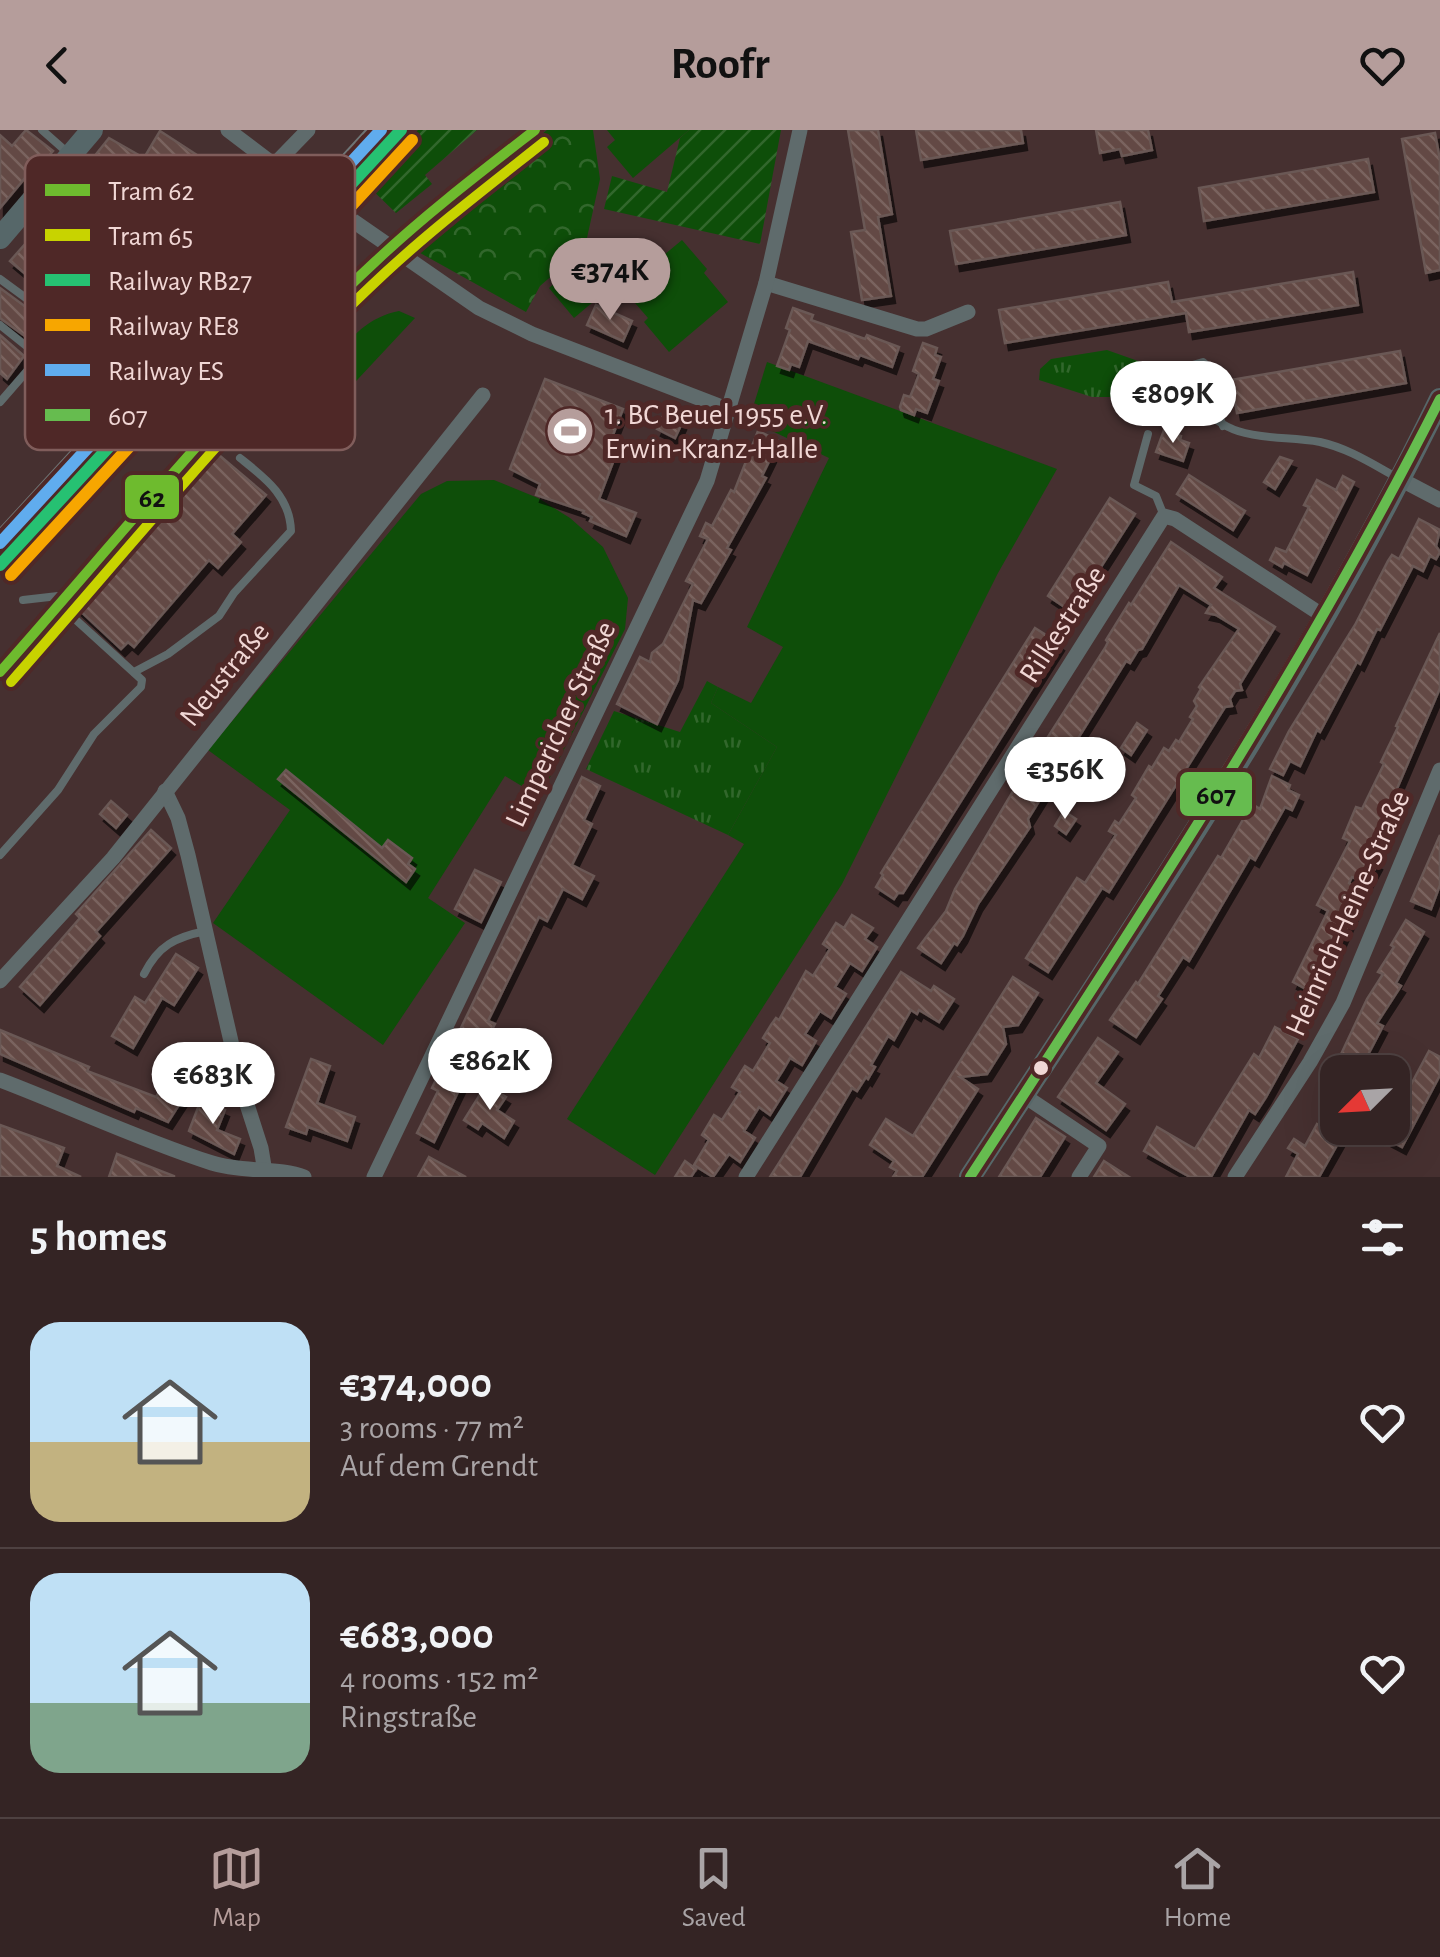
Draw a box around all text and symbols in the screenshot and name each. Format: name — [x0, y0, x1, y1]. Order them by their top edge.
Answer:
icon: back — [30, 38, 85, 93]
icon: heart — [1355, 38, 1410, 93]
text: Roofr — [670, 42, 770, 87]
legend — [25, 155, 355, 450]
text: Tram 62 — [108, 178, 194, 206]
text: Tram 65 — [108, 223, 193, 251]
pin: €374K — [540, 238, 680, 323]
text: €374K — [571, 254, 649, 286]
text: Railway RB27 — [108, 268, 252, 296]
text: Railway RE8 — [108, 313, 239, 341]
text: Railway ES — [108, 358, 224, 386]
pin: €809K — [1103, 361, 1243, 446]
text: €809K — [1132, 377, 1214, 409]
place label: 1. BC Beuel 1955 e.V. Erwin-Kranz-Halle — [605, 400, 828, 464]
text: 607 — [108, 403, 148, 431]
sports icon: 1. BC Beuel 1955 e.V. Erwin-Kranz-Halle — [544, 405, 596, 457]
line badge: 62 — [123, 473, 181, 521]
text: 62 — [139, 485, 165, 513]
street label: Rilkestraße — [1014, 561, 1112, 688]
street label: Neustraße — [174, 617, 275, 732]
street label: Limpericher Straße — [500, 617, 622, 832]
pin: €356K — [995, 737, 1135, 822]
text: €356K — [1027, 753, 1103, 785]
line badge: 607 — [1178, 770, 1254, 818]
text: 607 — [1196, 782, 1236, 810]
street label: Heinrich-Heine-Straße — [1280, 786, 1416, 1041]
pin: €862K — [420, 1028, 560, 1113]
pin: €683K — [143, 1042, 283, 1127]
text: €862K — [450, 1044, 530, 1076]
north arrow — [1320, 1055, 1410, 1145]
map controls — [1320, 1055, 1410, 1145]
text: €683K — [174, 1058, 252, 1090]
unlabelled marker — [1031, 1058, 1051, 1078]
icon: filters — [1355, 1210, 1410, 1265]
text: 5 homes — [30, 1216, 167, 1258]
icon: home — [110, 1362, 230, 1482]
text: €374,000 — [340, 1363, 492, 1405]
icon: heart — [1355, 1395, 1410, 1450]
text: 3 rooms · 77 m² — [340, 1412, 524, 1444]
text: Auf dem Grendt — [340, 1450, 538, 1482]
icon: home — [110, 1613, 230, 1733]
text: €683,000 — [340, 1614, 494, 1656]
icon: heart — [1355, 1646, 1410, 1701]
text: 4 rooms · 152 m² — [340, 1663, 538, 1695]
text: Ringstraße — [340, 1701, 477, 1733]
tab: Map — [209, 1841, 264, 1935]
tab: Saved — [682, 1841, 746, 1935]
tab: Home — [1164, 1841, 1231, 1935]

